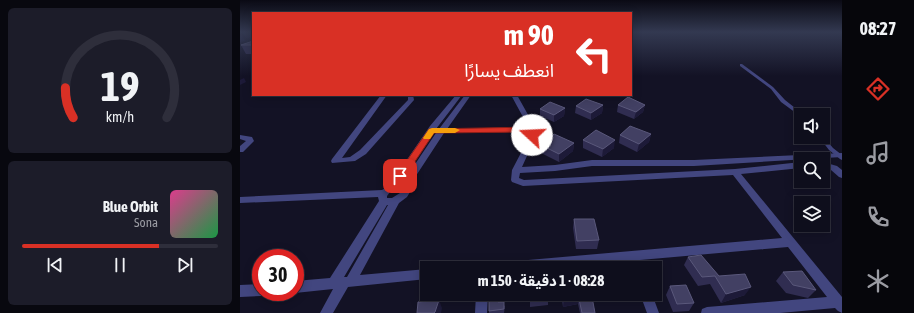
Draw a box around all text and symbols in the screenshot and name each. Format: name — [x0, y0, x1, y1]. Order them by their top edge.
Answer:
text: 08:27 — [859, 18, 897, 39]
text: 90 m — [504, 19, 554, 51]
icon: left — [568, 28, 620, 80]
text: انعطف يسارًا — [464, 60, 554, 81]
text: 19 — [100, 62, 140, 110]
icon: directions — [864, 75, 892, 103]
map controls — [794, 108, 830, 232]
button: sound — [794, 108, 830, 144]
text: km/h — [106, 109, 134, 125]
position arrow — [511, 114, 553, 156]
icon: music — [864, 139, 892, 167]
button: search — [794, 152, 830, 188]
pin — [383, 159, 417, 193]
icon: arrive — [389, 165, 411, 187]
button: layers — [794, 196, 830, 232]
text: Blue Orbit — [103, 198, 158, 215]
icon: phone — [864, 203, 892, 231]
text: Sona — [134, 215, 158, 230]
speed limit sign: 30 — [252, 249, 304, 301]
icon: previous — [44, 254, 66, 276]
icon: pause — [109, 254, 131, 276]
icon: next — [174, 254, 196, 276]
icon: climate — [864, 267, 892, 295]
text: 08:28 · 1 دقيقة · 150 m — [478, 272, 604, 289]

